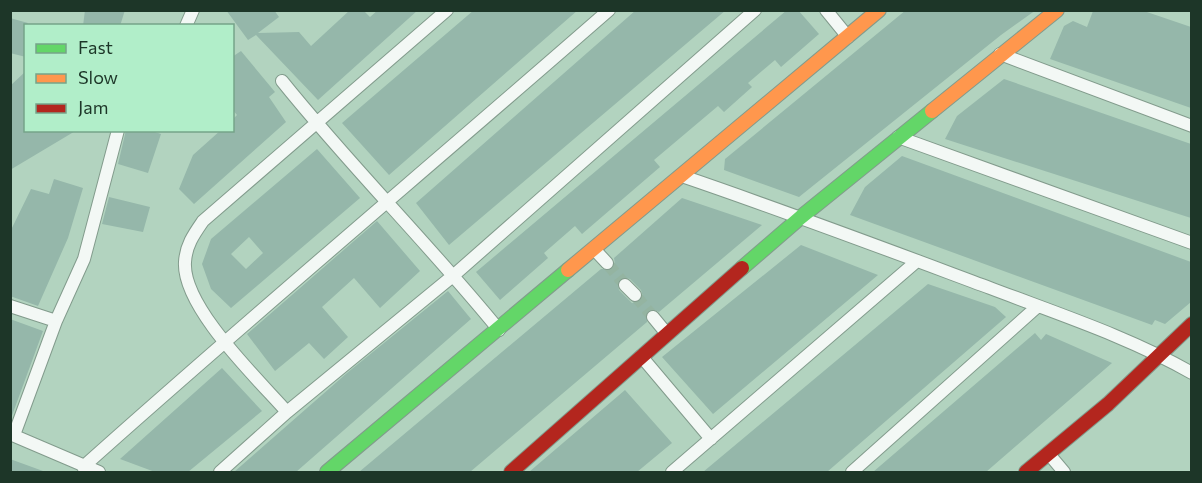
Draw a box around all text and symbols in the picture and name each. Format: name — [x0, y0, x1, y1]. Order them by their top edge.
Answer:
legend — [24, 24, 234, 132]
text: Fast — [78, 36, 113, 58]
text: Slow — [78, 66, 118, 88]
text: Jam — [78, 96, 108, 118]

